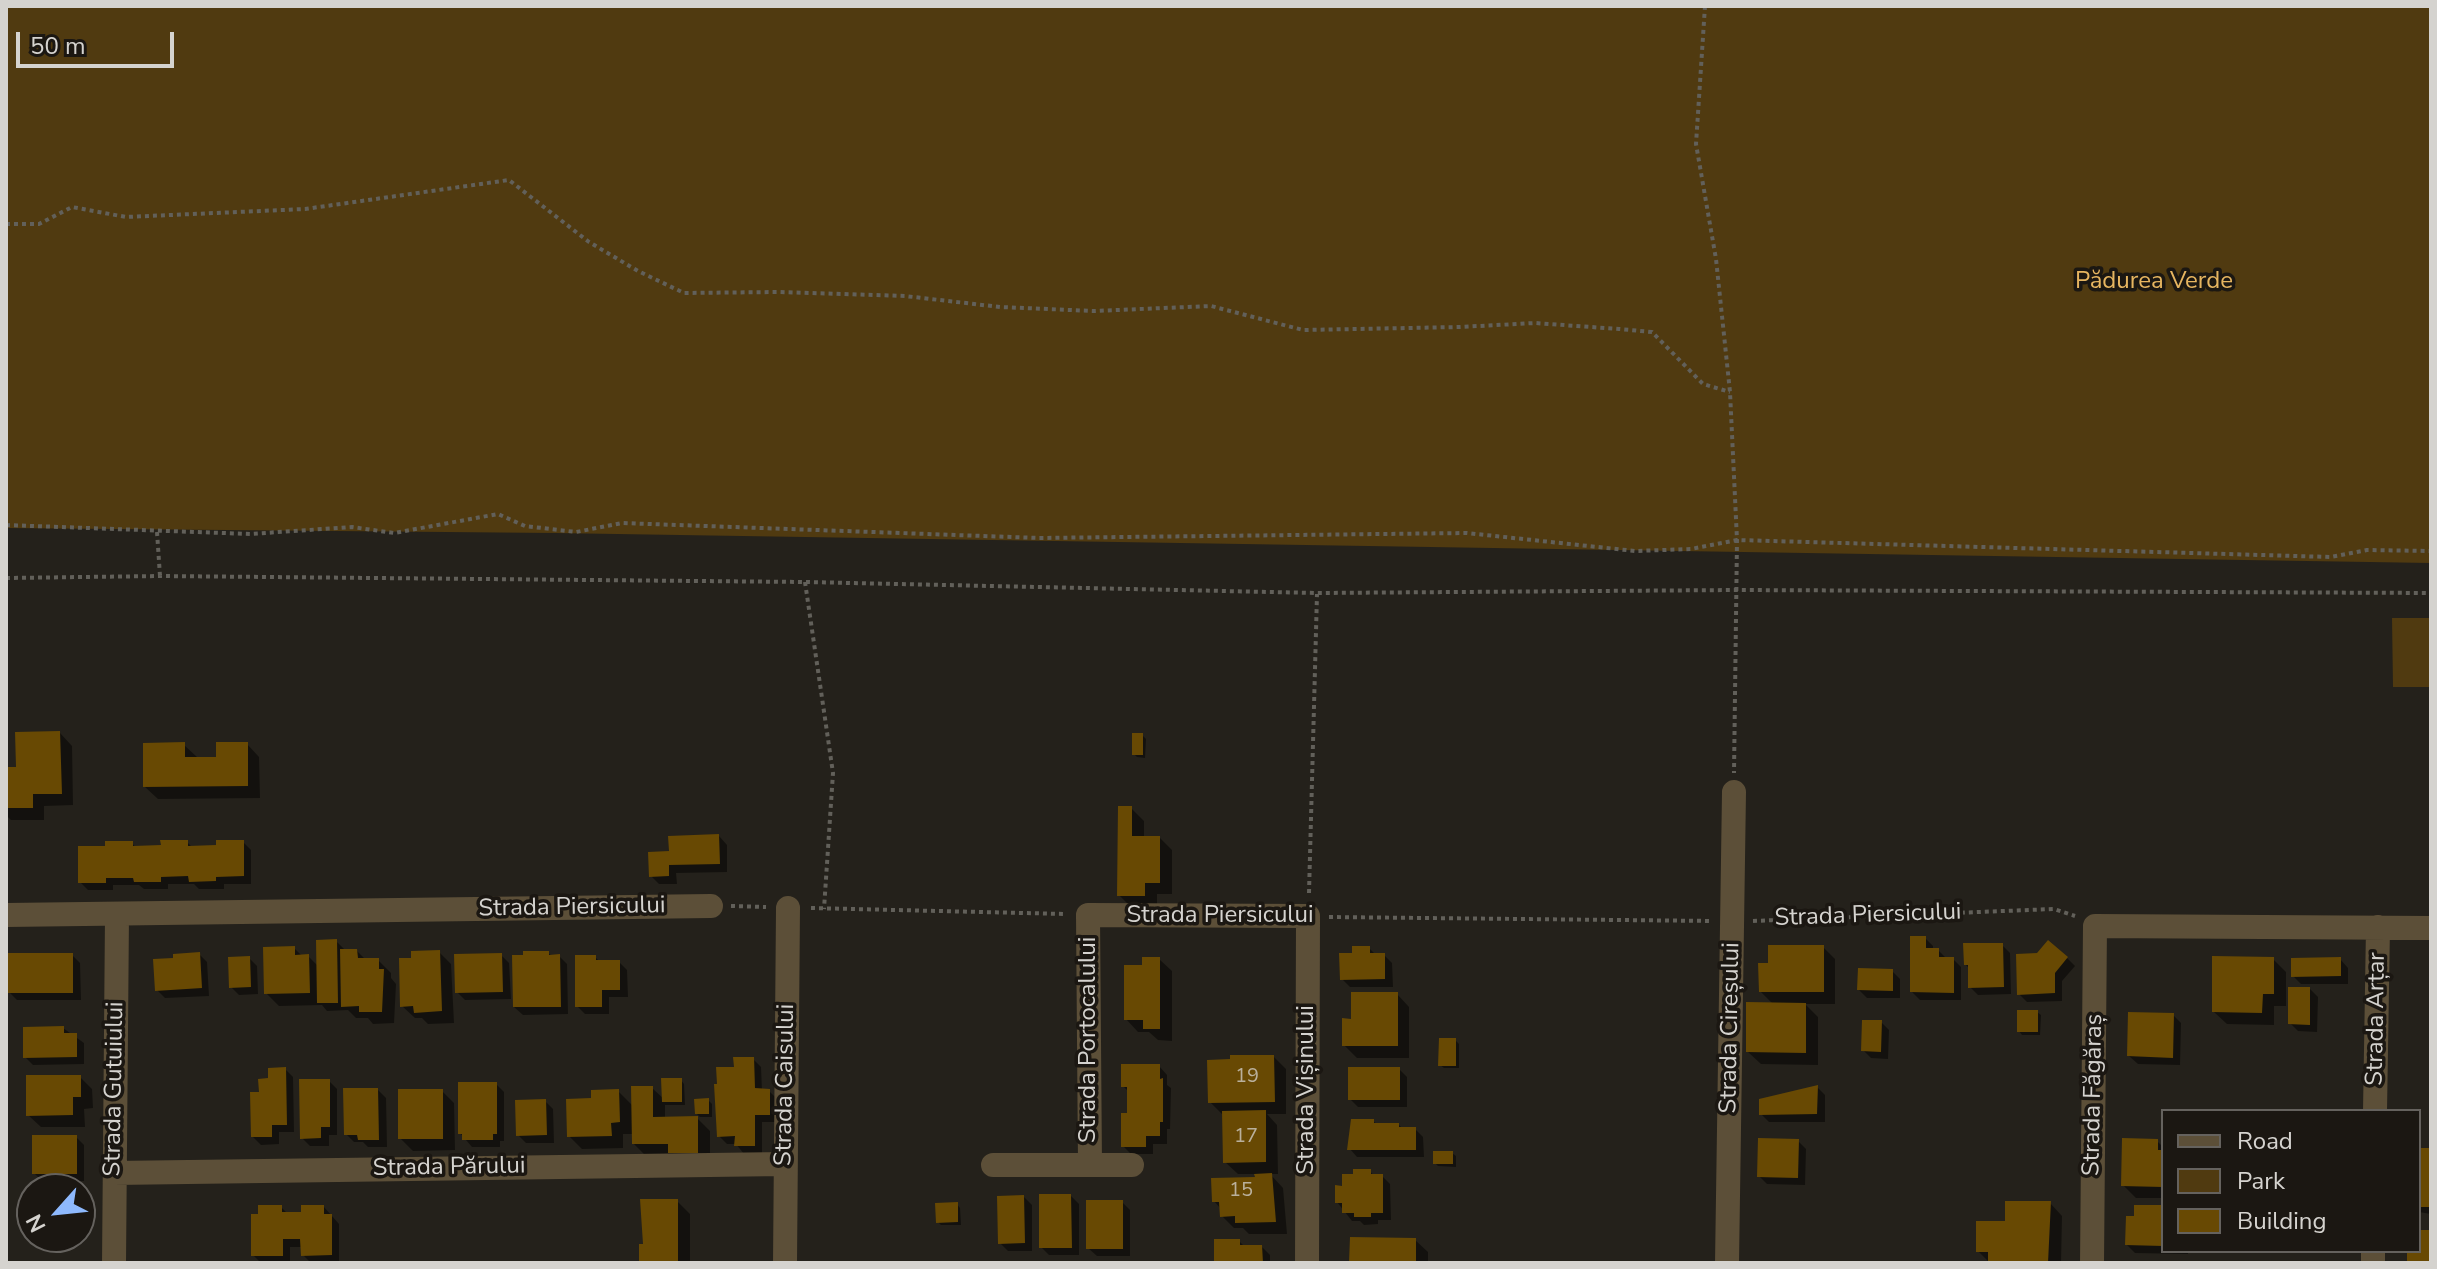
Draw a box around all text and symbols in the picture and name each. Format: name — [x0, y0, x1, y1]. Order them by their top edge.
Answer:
scale bar — [20, 16, 178, 66]
text: 50 m — [30, 30, 86, 62]
park label: Pădurea Verde — [2075, 268, 2233, 296]
street label: Strada Piersicului — [478, 892, 666, 924]
street label: Strada Piersicului — [1774, 898, 1962, 934]
street label: Strada Piersicului — [1126, 902, 1314, 930]
street label: Strada Portocalului — [1075, 937, 1103, 1143]
street label: Strada Cireșului — [1715, 942, 1747, 1114]
street label: Strada Arțar — [2361, 952, 2393, 1086]
street label: Strada Gutuiului — [99, 1001, 131, 1177]
street label: Strada Caisului — [770, 1004, 802, 1166]
street label: Strada Vișinului — [1293, 1005, 1321, 1175]
street label: Strada Făgăraș — [2078, 1014, 2110, 1176]
house number: 19 — [1235, 1065, 1259, 1089]
legend — [2161, 1109, 2421, 1253]
house number: 17 — [1234, 1125, 1258, 1149]
text: Road — [2237, 1125, 2293, 1157]
street label: Strada Părului — [372, 1152, 526, 1184]
text: Park — [2237, 1165, 2285, 1197]
north arrow — [16, 1173, 96, 1253]
house number: 15 — [1229, 1179, 1253, 1203]
text: Building — [2237, 1205, 2327, 1237]
text: N — [19, 1209, 54, 1237]

